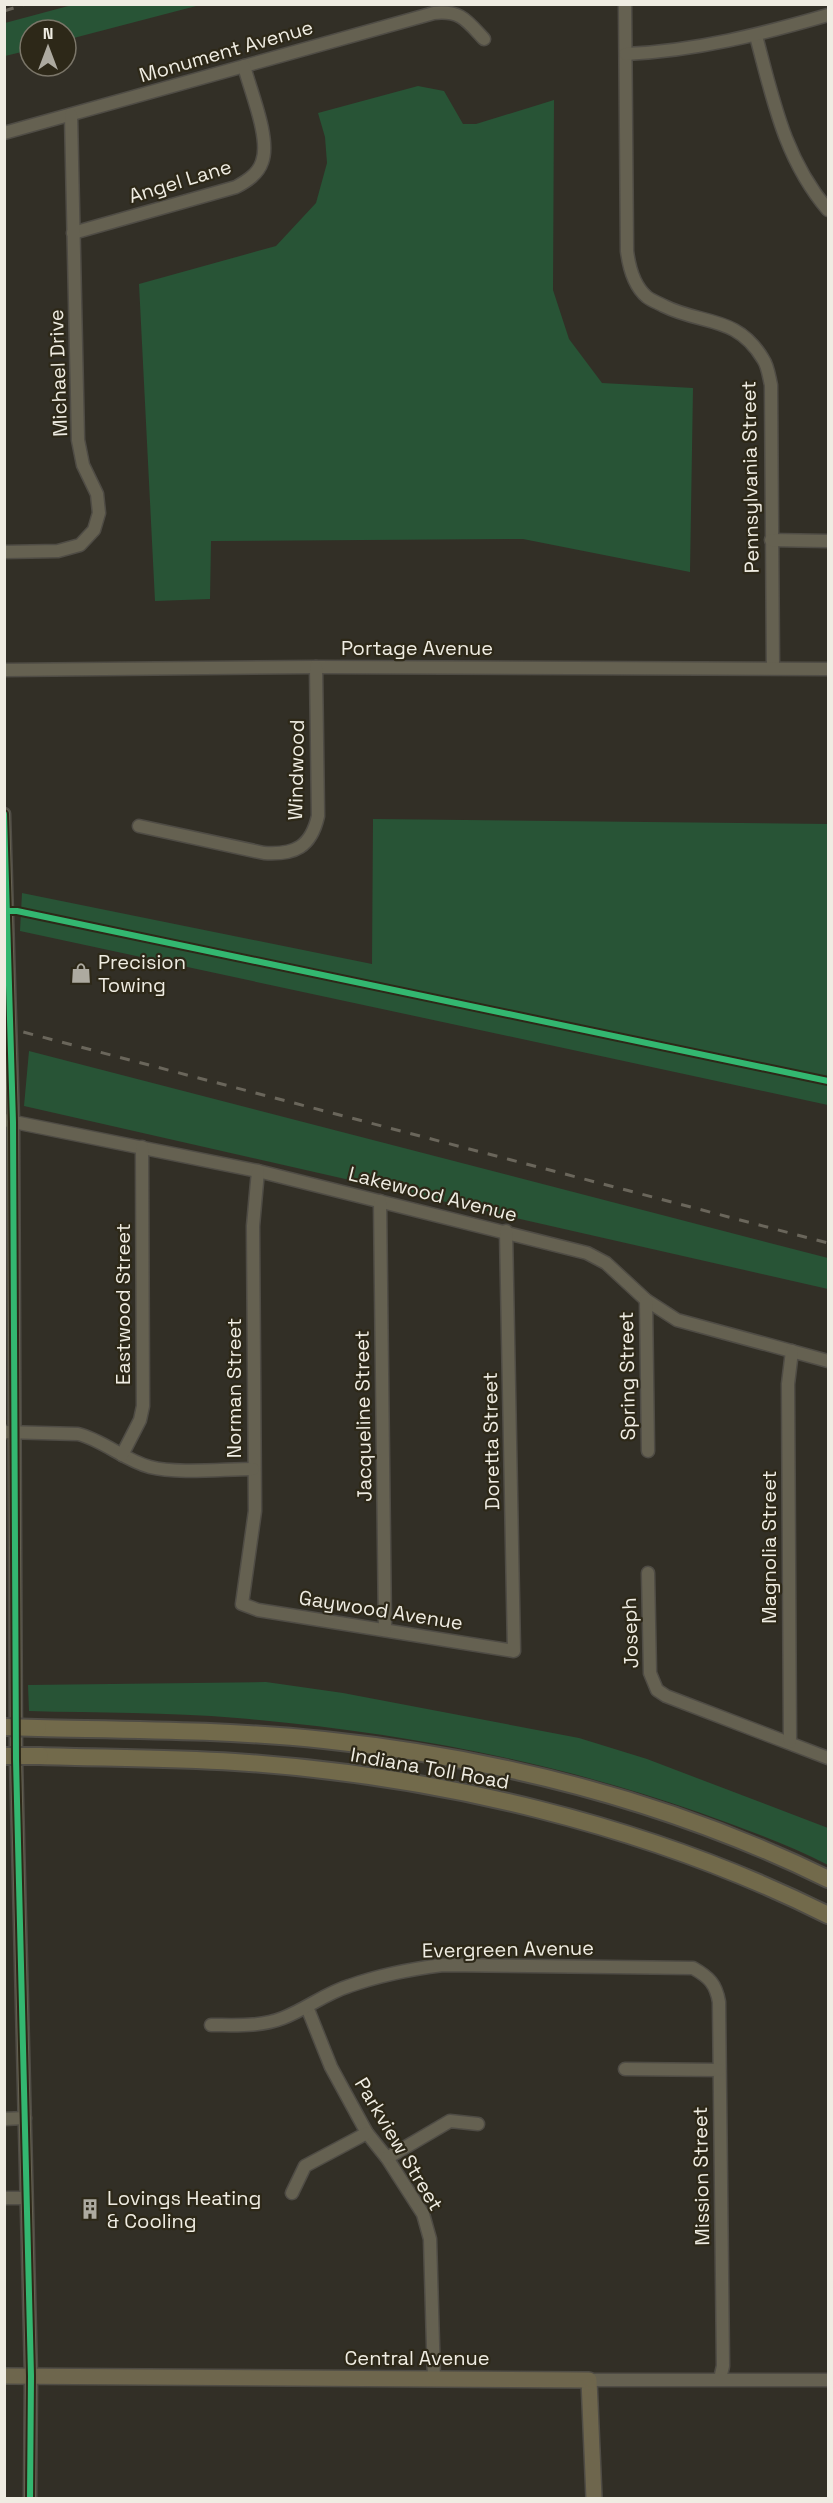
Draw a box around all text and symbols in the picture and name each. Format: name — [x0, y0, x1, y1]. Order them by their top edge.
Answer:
street label: Monument Avenue — [136, 14, 316, 88]
north arrow — [18, 18, 78, 78]
text: N — [43, 23, 53, 44]
street label: Angel Lane — [125, 153, 235, 209]
street label: Michael Drive — [43, 309, 73, 437]
street label: Pennsylvania Street — [735, 380, 765, 574]
street label: Portage Avenue — [341, 635, 493, 661]
street label: Windwood — [282, 719, 310, 821]
place label: Precision Towing — [98, 949, 186, 998]
shop icon: Precision Towing — [69, 961, 93, 985]
street label: Lakewood Avenue — [346, 1160, 520, 1228]
street label: Eastwood Street — [110, 1223, 136, 1385]
street label: Spring Street — [613, 1311, 641, 1441]
street label: Norman Street — [221, 1318, 247, 1458]
street label: Jacqueline Street — [349, 1330, 377, 1502]
street label: Doretta Street — [477, 1372, 505, 1510]
street label: Magnolia Street — [756, 1470, 782, 1624]
street label: Gaywood Avenue — [297, 1584, 465, 1636]
street label: Joseph — [616, 1597, 644, 1669]
street label: Indiana Toll Road — [348, 1741, 512, 1795]
street label: Evergreen Avenue — [422, 1934, 594, 1964]
street label: Parkview Street — [349, 2073, 449, 2215]
street label: Mission Street — [687, 2106, 715, 2246]
place label: Lovings Heating & Cooling — [107, 2185, 261, 2234]
building icon: Lovings Heating & Cooling — [78, 2197, 102, 2221]
street label: Central Avenue — [345, 2345, 489, 2371]

